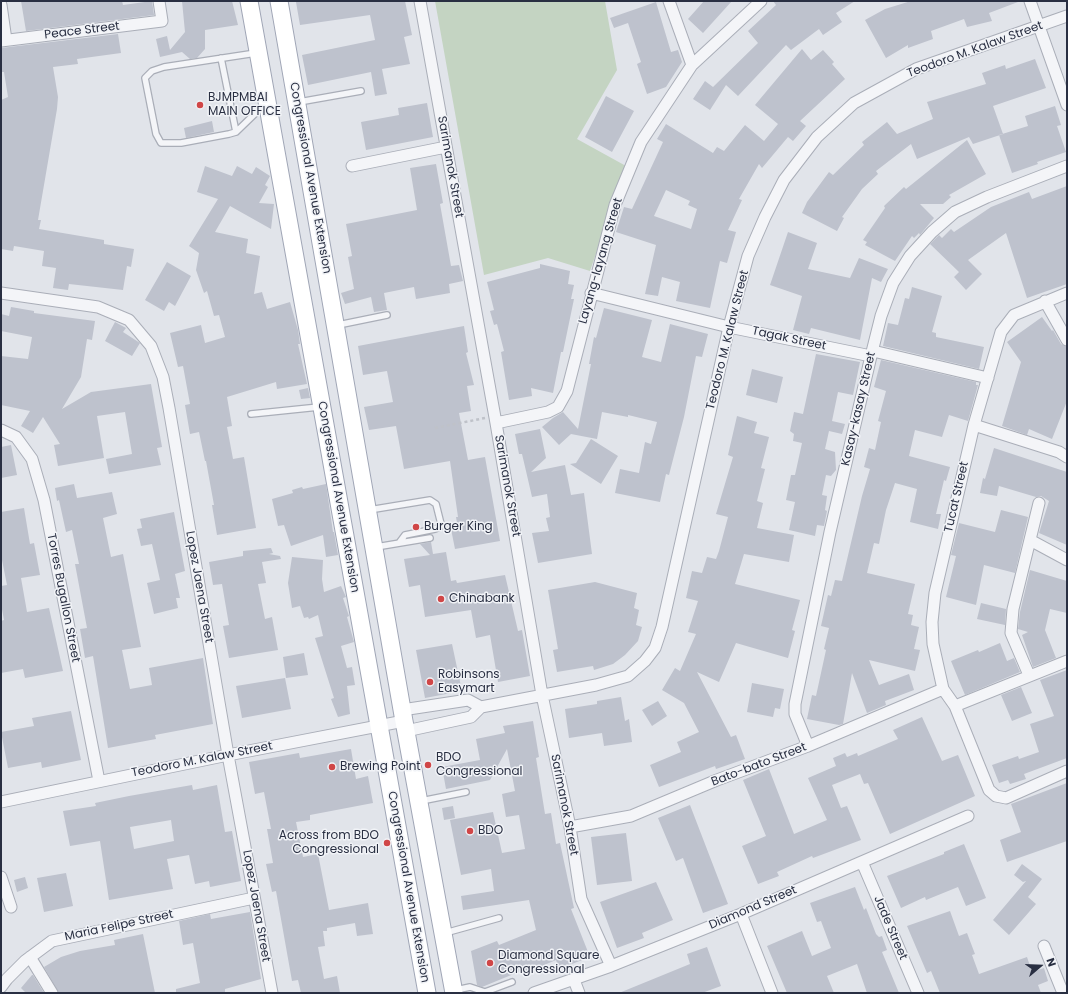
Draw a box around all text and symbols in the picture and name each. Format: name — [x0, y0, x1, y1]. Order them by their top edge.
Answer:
street label: Peace Street — [44, 19, 120, 43]
street label: Teodoro M. Kalaw Street — [905, 19, 1045, 81]
street label: Congressional Avenue Extension — [286, 81, 334, 275]
place label: BJMPMBAI MAIN OFFICE — [208, 91, 281, 119]
marker: BJMPMBAI MAIN OFFICE — [195, 100, 205, 110]
street label: Sarimanok Street — [434, 115, 466, 219]
street label: Layang-layang Street — [576, 196, 626, 326]
street label: Teodoro M. Kalaw Street — [704, 269, 752, 411]
street label: Tagak Street — [751, 324, 827, 354]
street label: Kasay-kasay Street — [839, 350, 879, 468]
street label: Congressional Avenue Extension — [314, 400, 362, 594]
street label: Sarimanok Street — [491, 434, 523, 538]
street label: Tucat Street — [942, 460, 972, 534]
place label: Burger King — [424, 520, 493, 534]
marker: Burger King — [411, 522, 421, 532]
street label: Lopez Jaena Street — [182, 530, 216, 644]
street label: Torres Bugallon Street — [43, 532, 83, 664]
place label: Chinabank — [449, 592, 515, 606]
marker: Chinabank — [436, 594, 446, 604]
place label: Robinsons Easymart — [438, 668, 500, 696]
marker: Robinsons Easymart — [425, 677, 435, 687]
street label: Teodoro M. Kalaw Street — [130, 739, 274, 781]
street label: Bato-bato Street — [709, 740, 809, 790]
place label: BDO Congressional — [436, 751, 523, 779]
street label: Sarimanok Street — [547, 753, 581, 857]
place label: Brewing Point — [340, 760, 421, 774]
marker: BDO Congressional — [423, 760, 433, 770]
marker: Brewing Point — [327, 762, 337, 772]
street label: Congressional Avenue Extension — [384, 790, 432, 984]
place label: BDO — [478, 824, 503, 838]
marker: BDO — [465, 826, 475, 836]
place label: Across from BDO Congressional — [279, 829, 379, 857]
marker: Across from BDO Congressional — [382, 838, 392, 848]
street label: Lopez Jaena Street — [239, 849, 273, 963]
street label: Diamond Street — [707, 883, 799, 933]
street label: Jade Street — [870, 894, 910, 962]
street label: Maria Felipe Street — [63, 907, 175, 945]
north arrow — [1020, 946, 1060, 986]
place label: Diamond Square Congressional — [498, 949, 599, 977]
text: N — [1042, 956, 1060, 969]
marker: Diamond Square Congressional — [485, 958, 495, 968]

